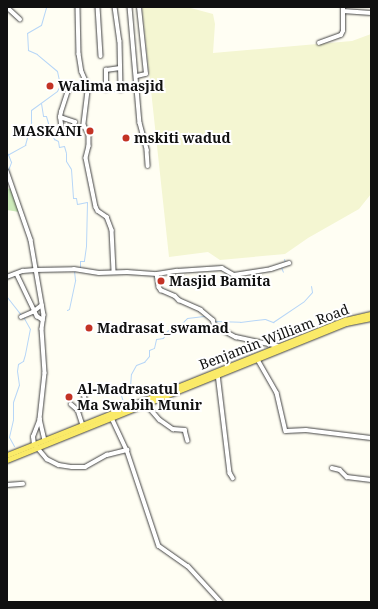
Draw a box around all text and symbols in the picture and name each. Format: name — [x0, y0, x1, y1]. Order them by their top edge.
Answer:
place label: Walima masjid — [58, 78, 164, 94]
marker: Walima masjid — [45, 81, 55, 91]
place label: MASKANI — [13, 123, 82, 139]
marker: MASKANI — [85, 126, 95, 136]
place label: mskiti wadud — [134, 130, 231, 146]
marker: mskiti wadud — [121, 133, 131, 143]
place label: Masjid Bamita — [169, 273, 271, 289]
marker: Masjid Bamita — [156, 276, 166, 286]
street label: Benjamin William Road — [197, 301, 351, 373]
place label: Madrasat_swamad — [97, 320, 229, 336]
marker: Madrasat_swamad — [84, 323, 94, 333]
place label: Al-Madrasatul Ma Swabih Munir — [77, 381, 202, 414]
marker: Al-Madrasatul Ma Swabih Munir — [64, 392, 74, 402]

